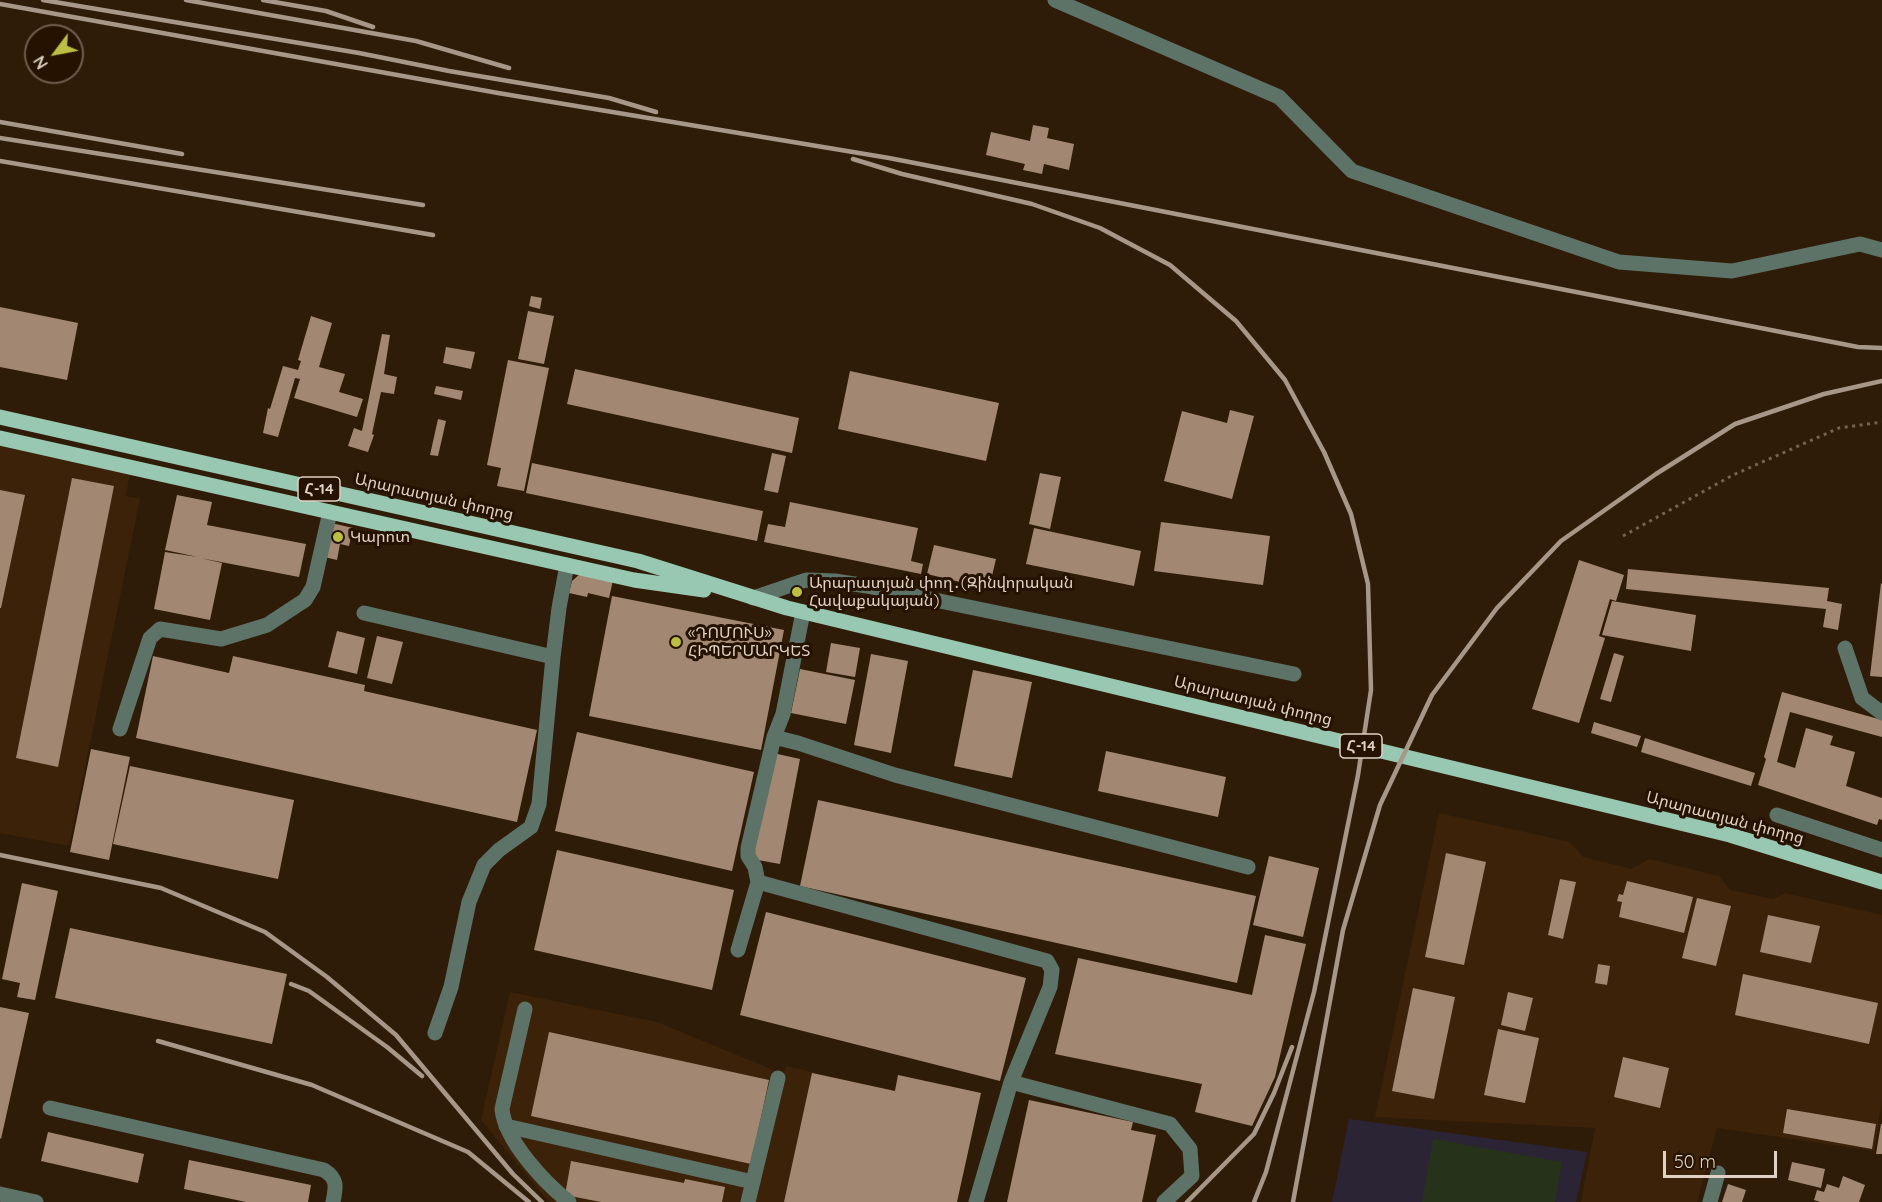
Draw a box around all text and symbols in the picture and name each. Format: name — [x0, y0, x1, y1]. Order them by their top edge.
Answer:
north arrow — [24, 24, 84, 84]
text: N — [29, 52, 52, 73]
street label: Արարատյան փողոց — [353, 469, 515, 525]
road number: Հ-14 — [298, 477, 340, 501]
place label: Կարոտ — [350, 527, 410, 547]
marker: Կարոտ — [331, 530, 345, 544]
place label: Արարատյան փող․(Զինվորական Հավաքակայան) — [809, 573, 1073, 611]
marker: Արարատյան փող․(Զինվորական Հավաքակայան) — [790, 585, 804, 599]
place label: «ԴՈՄՈՒՍ» ՀԻՊԵՐՄԱՐԿԵՏ — [688, 623, 810, 661]
marker: «ԴՈՄՈՒՍ» ՀԻՊԵՐՄԱՐԿԵՏ — [669, 635, 683, 649]
street label: Արարատյան փողոց — [1172, 672, 1334, 730]
road number: Հ-14 — [1340, 734, 1382, 758]
street label: Արարատյան փողոց — [1644, 788, 1806, 848]
scale bar — [1666, 1139, 1780, 1177]
text: 50 m — [1674, 1150, 1716, 1173]

